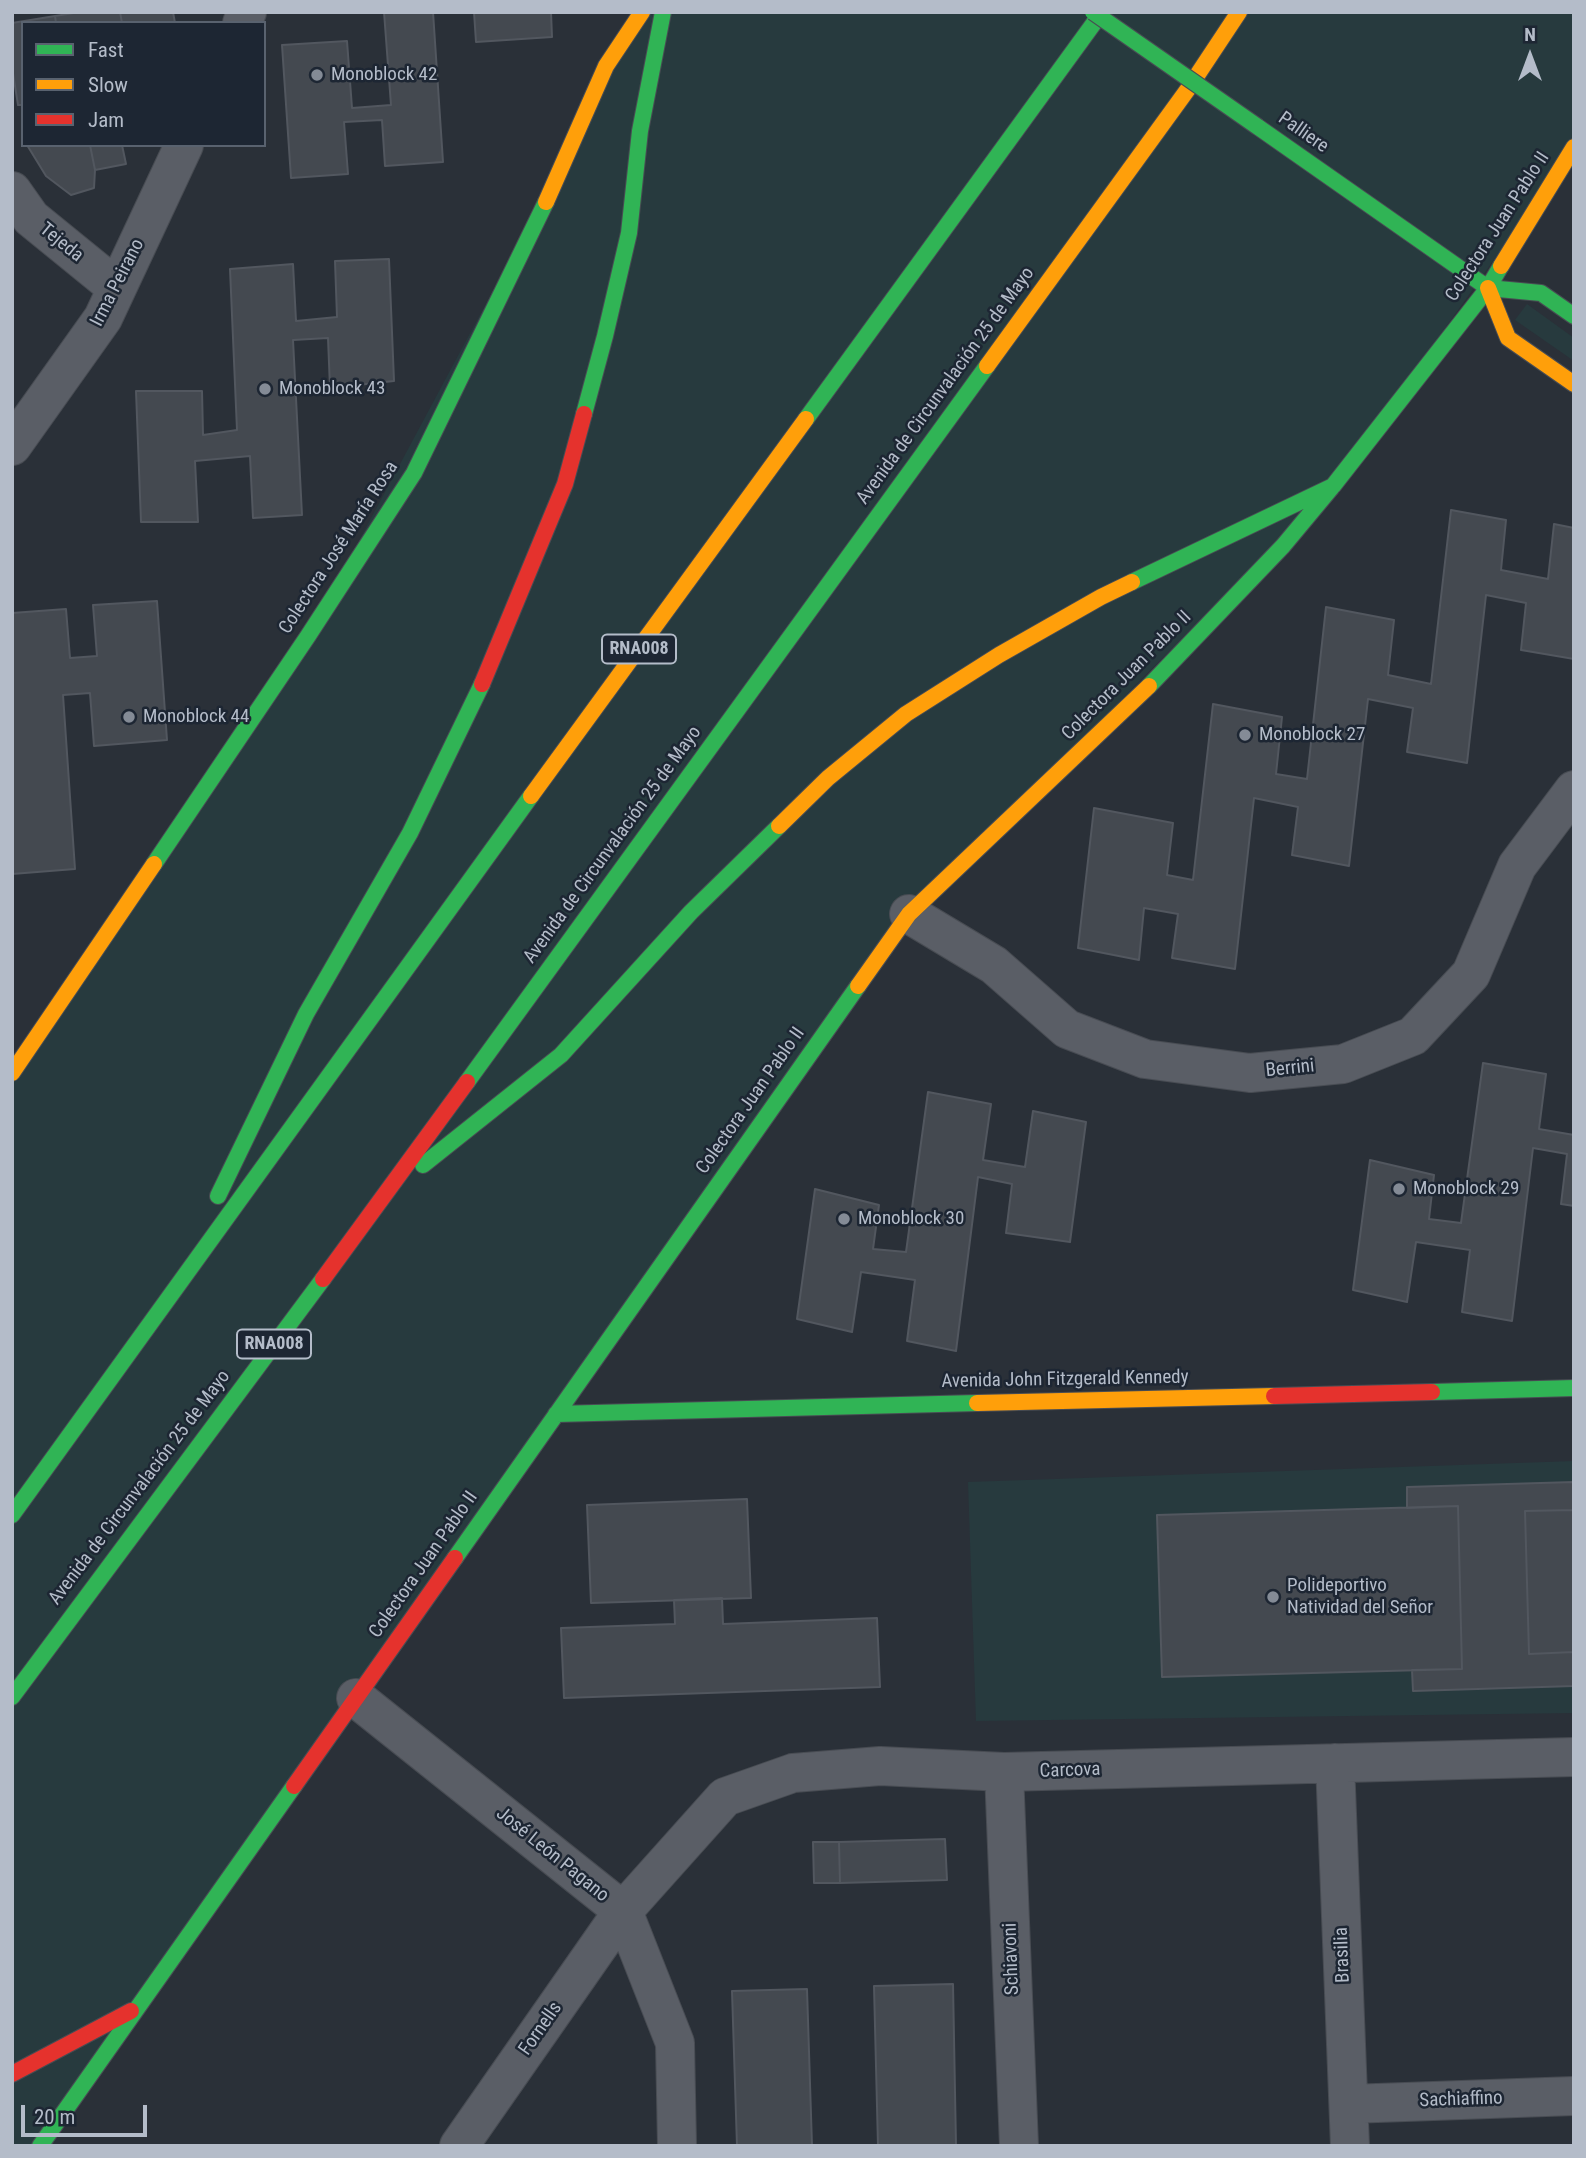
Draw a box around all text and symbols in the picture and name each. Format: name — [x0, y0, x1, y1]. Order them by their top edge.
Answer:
legend — [21, 21, 266, 147]
north arrow — [1495, 21, 1565, 91]
text: N — [1524, 23, 1536, 46]
text: Fast — [88, 38, 124, 62]
place label: Monoblock 42 — [331, 64, 437, 86]
marker: Monoblock 42 — [309, 67, 325, 83]
text: Slow — [88, 73, 128, 97]
text: Jam — [88, 108, 124, 132]
street label: Palliere — [1274, 108, 1332, 158]
street label: Colectora Juan Pablo II — [1441, 148, 1555, 306]
street label: Tejeda — [35, 219, 87, 267]
street label: Irma Peirano — [86, 235, 150, 331]
street label: Avenida de Circunvalación 25 de Mayo — [852, 263, 1040, 509]
place label: Monoblock 43 — [279, 378, 385, 400]
marker: Monoblock 43 — [257, 381, 273, 397]
street label: Colectora José María Rosa — [275, 457, 403, 639]
street label: Colectora Juan Pablo II — [1057, 606, 1197, 746]
road number: RNA008 — [602, 634, 676, 664]
place label: Monoblock 44 — [143, 706, 249, 728]
marker: Monoblock 44 — [121, 709, 137, 725]
street label: Avenida de Circunvalación 25 de Mayo — [519, 722, 707, 968]
place label: Monoblock 27 — [1259, 724, 1365, 746]
marker: Monoblock 27 — [1237, 727, 1253, 743]
street label: Colectora Juan Pablo II — [692, 1023, 810, 1179]
street label: Berrini — [1265, 1055, 1315, 1083]
place label: Monoblock 29 — [1413, 1178, 1519, 1200]
marker: Monoblock 29 — [1391, 1181, 1407, 1197]
place label: Monoblock 30 — [858, 1208, 964, 1230]
marker: Monoblock 30 — [836, 1211, 852, 1227]
road number: RNA008 — [237, 1330, 311, 1358]
street label: Avenida de Circunvalación 25 de Mayo — [44, 1366, 236, 1610]
street label: Avenida John Fitzgerald Kennedy — [941, 1366, 1189, 1394]
street label: Colectora Juan Pablo II — [365, 1487, 483, 1643]
place label: Polideportivo Natividad del Señor — [1287, 1575, 1433, 1619]
marker: Polideportivo Natividad del Señor — [1265, 1589, 1281, 1605]
street label: Carcova — [1039, 1759, 1101, 1783]
street label: José León Pagano — [491, 1803, 613, 1907]
street label: Schiavoni — [999, 1923, 1025, 1995]
street label: Brasilia — [1331, 1927, 1355, 1983]
street label: Fornells — [515, 1998, 567, 2060]
street label: Sachiaffino — [1419, 2087, 1503, 2113]
scale bar — [24, 2092, 150, 2136]
text: 20 m — [34, 2105, 75, 2129]

